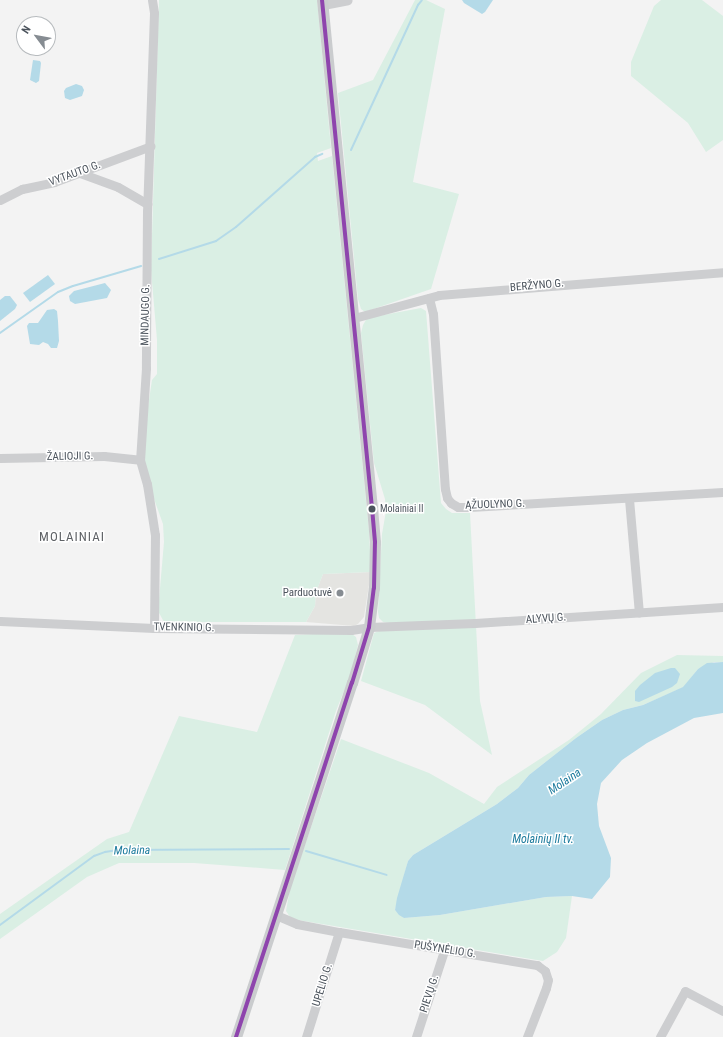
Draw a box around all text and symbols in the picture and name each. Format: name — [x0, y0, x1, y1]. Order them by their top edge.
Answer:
north arrow — [16, 16, 56, 56]
text: N — [19, 24, 34, 36]
street label: VYTAUTO G. — [47, 159, 103, 189]
street label: BERŽYNO G. — [509, 277, 565, 295]
street label: MINDAUGO G. — [139, 284, 153, 346]
street label: ŽALIOJI G. — [47, 450, 93, 464]
street label: ĄŽUOLYNO G. — [465, 497, 525, 513]
place label: Molainiai II — [380, 503, 423, 515]
marker: Molainiai II — [367, 504, 377, 514]
district label: MOLAINIAI — [39, 529, 105, 545]
place label: Parduotuvė — [283, 586, 332, 600]
marker: Parduotuvė — [335, 588, 345, 598]
street label: ALYVŲ G. — [525, 611, 567, 627]
street label: TVENKINIO G. — [153, 621, 215, 635]
water label: Molaina — [546, 766, 584, 798]
water label: Molainių II tv. — [512, 833, 574, 847]
water label: Molaina — [113, 843, 151, 859]
street label: PUŠYNĖLIO G. — [413, 939, 477, 961]
street label: UPELIO G. — [310, 962, 336, 1008]
street label: PIEVŲ G. — [418, 974, 442, 1014]

